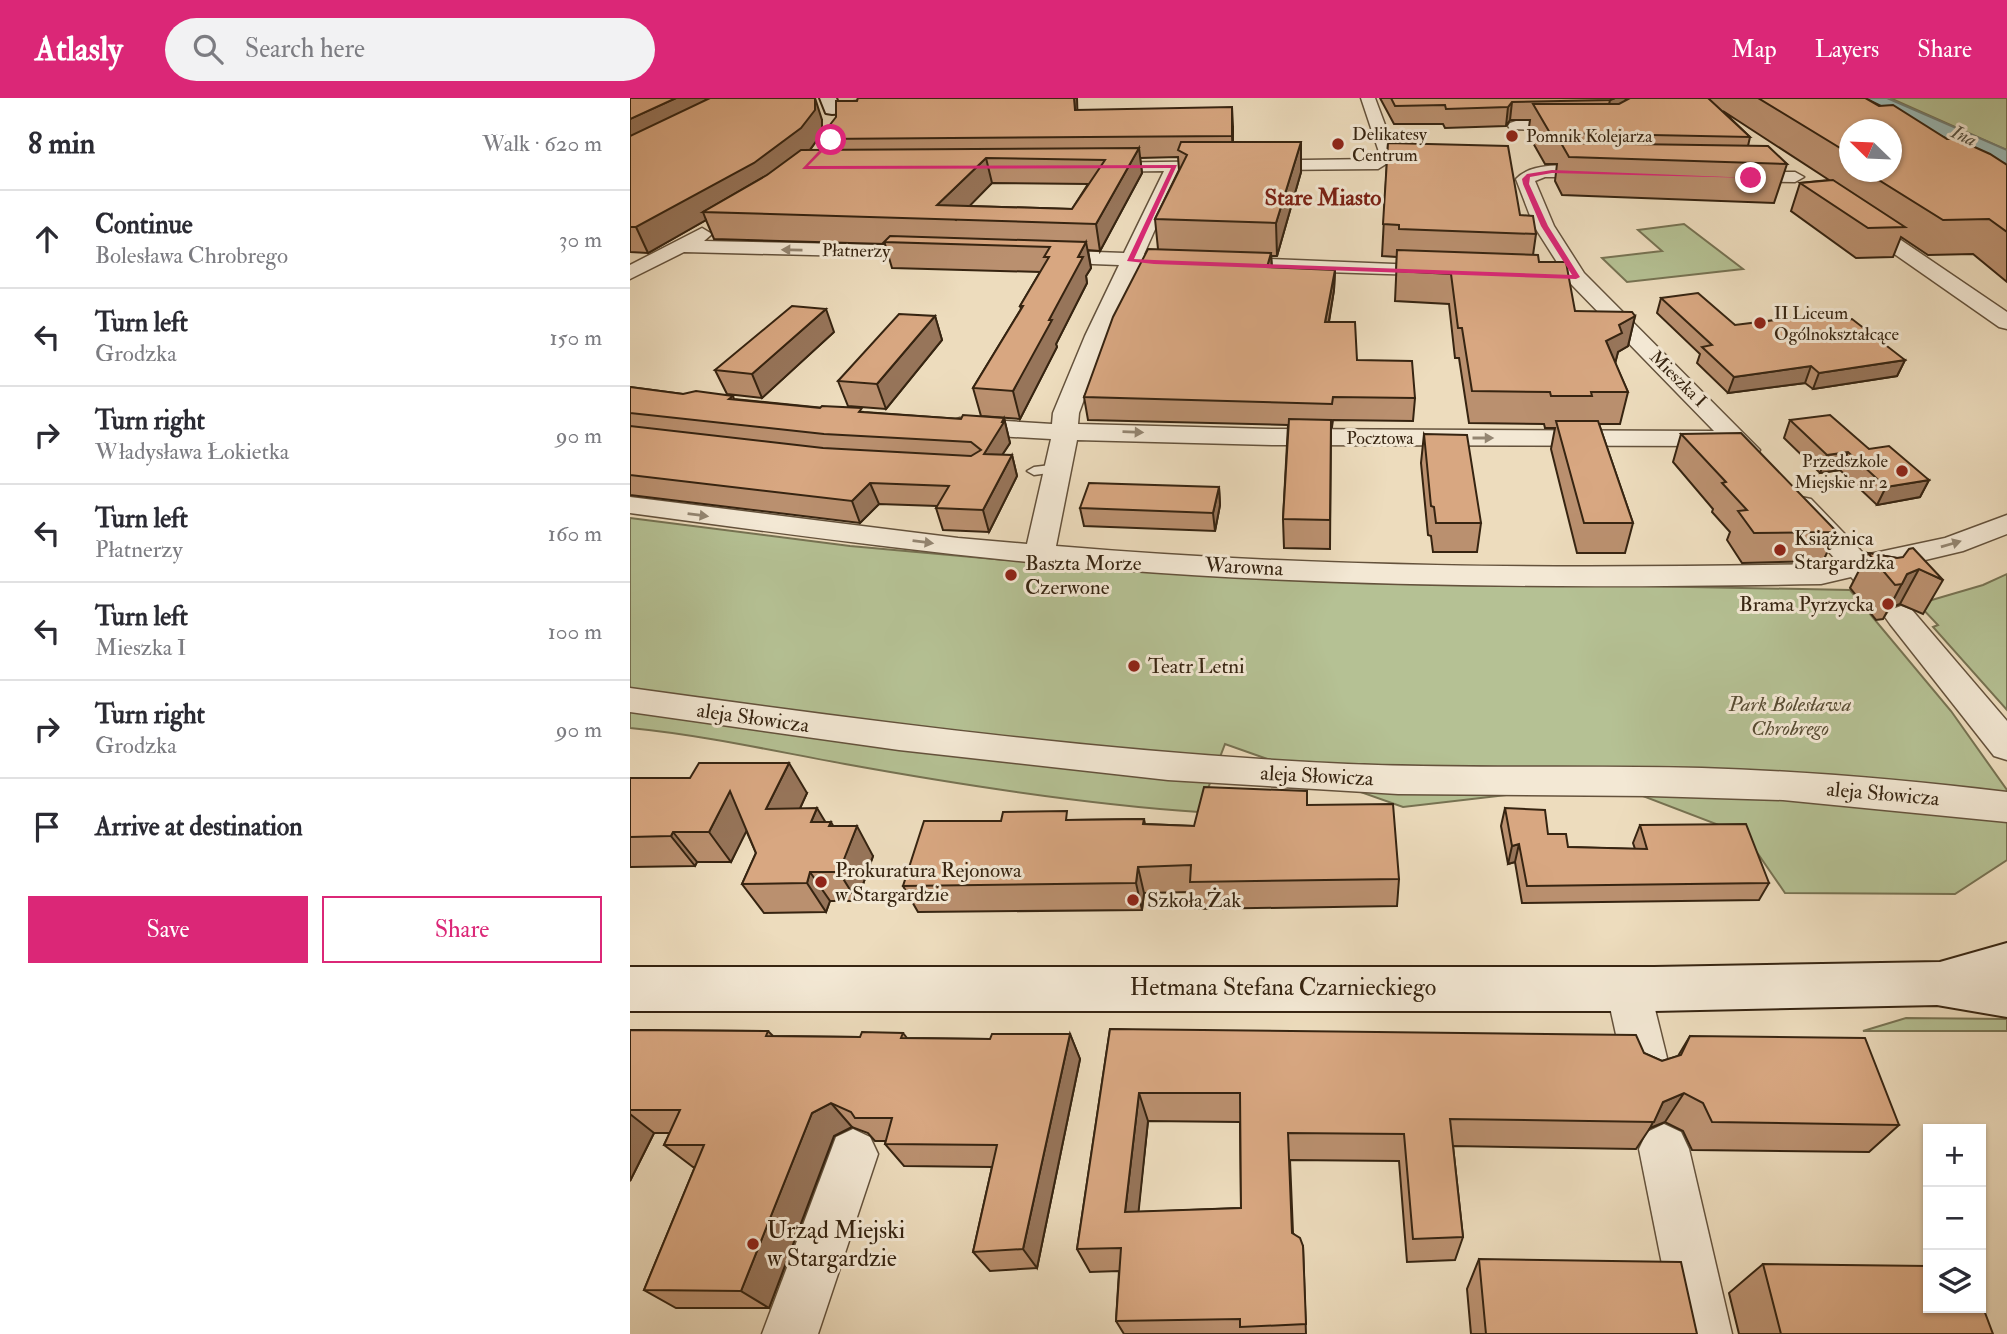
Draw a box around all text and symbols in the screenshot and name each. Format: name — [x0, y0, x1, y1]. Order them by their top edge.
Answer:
search box — [165, 18, 655, 81]
text: Atlasly — [35, 29, 123, 70]
icon: search — [189, 30, 227, 68]
text: Search here — [245, 33, 365, 65]
text: Map — [1732, 34, 1777, 65]
text: Layers — [1815, 34, 1879, 65]
text: Share — [1917, 34, 1972, 65]
north arrow — [1839, 119, 1902, 182]
water label: Ina — [1947, 119, 1981, 152]
place label: Delikatesy Centrum — [1352, 123, 1428, 167]
route start — [815, 124, 846, 155]
text: 8 min — [28, 125, 95, 162]
place label: Pomnik Kolejarza — [1526, 125, 1653, 148]
marker: Pomnik Kolejarza — [1504, 128, 1520, 144]
text: Walk · 620 m — [482, 129, 602, 158]
marker: Delikatesy Centrum — [1330, 136, 1346, 152]
route end — [1735, 162, 1766, 193]
district label: Stare Miasto — [1265, 183, 1381, 212]
text: Continue — [95, 209, 193, 241]
icon: ahead — [28, 220, 66, 258]
text: 30 m — [559, 225, 602, 254]
street label: Płatnerzy — [822, 239, 892, 263]
text: Bolesława Chrobrego — [95, 241, 288, 270]
one-way arrow — [781, 244, 803, 256]
place label: II Liceum Ogólnokształcące — [1774, 302, 1900, 346]
text: Turn left — [95, 307, 188, 339]
marker: II Liceum Ogólnokształcące — [1752, 315, 1768, 331]
icon: left — [28, 318, 66, 356]
text: 150 m — [549, 323, 602, 352]
text: Grodzka — [95, 339, 177, 368]
street label: Mieszka I — [1645, 346, 1711, 412]
text: Turn right — [95, 405, 205, 437]
icon: right — [28, 416, 66, 454]
text: 90 m — [556, 421, 602, 450]
one-way arrow — [1122, 427, 1144, 438]
street label: Pocztowa — [1346, 427, 1414, 450]
one-way arrow — [1472, 432, 1494, 444]
text: Władysława Łokietka — [95, 437, 289, 466]
place label: Przedszkole Miejskie nr 2 — [1794, 450, 1888, 494]
marker: Przedszkole Miejskie nr 2 — [1894, 463, 1910, 479]
text: Turn left — [95, 503, 188, 535]
one-way arrow — [687, 509, 709, 520]
icon: left — [28, 514, 66, 552]
text: 160 m — [548, 519, 602, 548]
place label: Książnica Stargardzka — [1794, 525, 1895, 576]
text: Płatnerzy — [95, 535, 183, 564]
one-way arrow — [913, 537, 935, 548]
one-way arrow — [1941, 539, 1962, 549]
marker: Książnica Stargardzka — [1772, 542, 1788, 558]
place label: Baszta Morze Czerwone — [1025, 550, 1142, 601]
street label: Warowna — [1203, 551, 1284, 583]
marker: Baszta Morze Czerwone — [1003, 567, 1019, 583]
place label: Brama Pyrzycka — [1739, 591, 1874, 618]
marker: Brama Pyrzycka — [1880, 596, 1896, 612]
text: Turn left — [95, 601, 188, 633]
icon: left — [28, 612, 66, 650]
text: 100 m — [548, 617, 602, 646]
text: Mieszka I — [95, 633, 186, 662]
place label: Teatr Letni — [1148, 653, 1245, 680]
marker: Teatr Letni — [1126, 658, 1142, 674]
park label: Park Bolesława Chrobrego — [1727, 691, 1852, 742]
street label: aleja Słowicza — [695, 697, 811, 739]
text: Turn right — [95, 699, 205, 731]
icon: right — [28, 710, 66, 748]
text: 90 m — [556, 715, 602, 744]
text: Grodzka — [95, 731, 177, 760]
street label: aleja Słowicza — [1260, 760, 1375, 792]
street label: aleja Słowicza — [1825, 776, 1941, 812]
icon: arrive — [28, 808, 66, 846]
text: Arrive at destination — [95, 811, 303, 843]
place label: Prokuratura Rejonowa w Stargardzie — [835, 857, 1022, 908]
marker: Prokuratura Rejonowa w Stargardzie — [813, 874, 829, 890]
place label: Szkoła Żak — [1147, 887, 1241, 914]
marker: Szkoła Żak — [1125, 892, 1141, 908]
button: Save — [28, 896, 308, 963]
button: Share — [322, 896, 602, 963]
street label: Hetmana Stefana Czarnieckiego — [1130, 972, 1436, 1003]
map controls — [1923, 1124, 1986, 1313]
button: + — [1923, 1124, 1986, 1187]
button: − — [1923, 1187, 1986, 1250]
place label: Urząd Miejski w Stargardzie — [767, 1215, 905, 1274]
marker: Urząd Miejski w Stargardzie — [745, 1236, 761, 1252]
button: layers — [1923, 1250, 1986, 1313]

